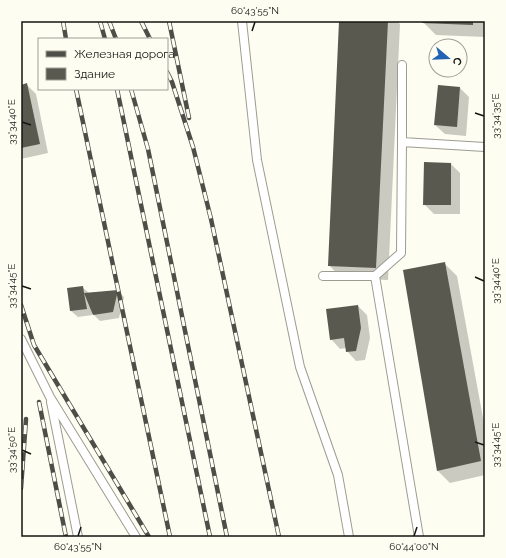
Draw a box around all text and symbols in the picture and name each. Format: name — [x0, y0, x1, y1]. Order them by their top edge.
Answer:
text: 60°43'55"N — [231, 5, 279, 16]
legend — [38, 38, 168, 90]
north arrow — [428, 38, 468, 78]
text: Железная дорога — [74, 47, 175, 61]
text: С — [449, 55, 464, 67]
text: Здание — [74, 67, 115, 81]
text: 33°34'35"E — [490, 93, 501, 139]
text: 33°34'40"E — [6, 99, 17, 145]
text: 33°34'40"E — [490, 258, 501, 304]
text: 33°34'45"E — [6, 264, 17, 308]
text: 33°34'45"E — [490, 423, 501, 467]
text: 33°34'50"E — [6, 427, 17, 473]
text: 60°43'55"N — [54, 541, 102, 552]
text: 60°44'00"N — [389, 541, 439, 552]

